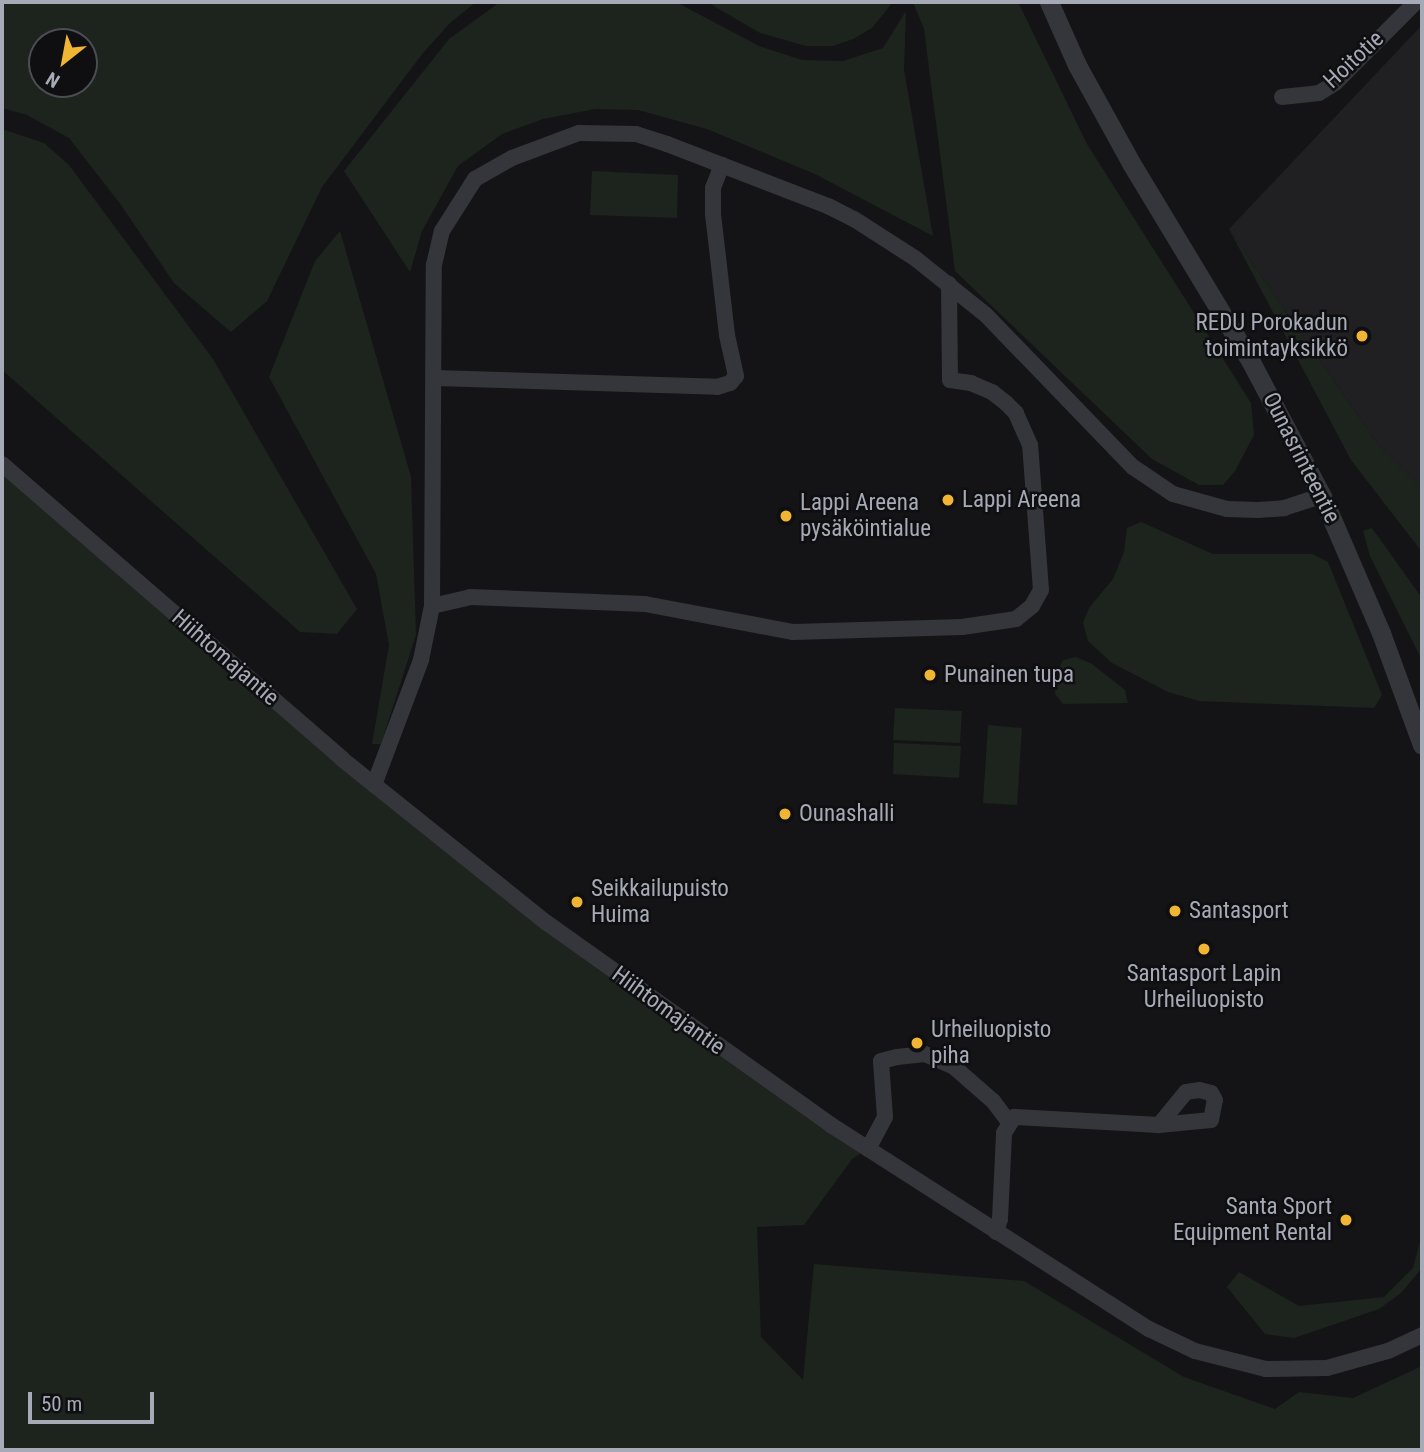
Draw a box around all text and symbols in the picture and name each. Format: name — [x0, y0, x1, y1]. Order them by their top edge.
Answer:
street label: Hoitotie — [1318, 25, 1390, 95]
north arrow — [28, 28, 98, 98]
text: N — [42, 67, 64, 93]
place label: REDU Porokadun toimintayksikkö — [1196, 309, 1348, 363]
marker: REDU Porokadun toimintayksikkö — [1354, 328, 1370, 344]
street label: Ounasrinteentie — [1256, 388, 1346, 528]
place label: Lappi Areena — [962, 486, 1081, 514]
place label: Lappi Areena pysäköintialue — [800, 489, 931, 543]
marker: Lappi Areena — [940, 492, 956, 508]
marker: Lappi Areena pysäköintialue — [778, 508, 794, 524]
street label: Hiihtomajantie — [166, 604, 284, 712]
place label: Punainen tupa — [944, 661, 1074, 689]
marker: Punainen tupa — [922, 667, 938, 683]
place label: Ounashalli — [799, 800, 895, 828]
marker: Ounashalli — [777, 806, 793, 822]
place label: Seikkailupuisto Huima — [591, 875, 729, 929]
marker: Seikkailupuisto Huima — [569, 894, 585, 910]
place label: Santasport — [1189, 897, 1289, 925]
marker: Santasport — [1167, 903, 1183, 919]
marker: Santasport Lapin Urheiluopisto — [1196, 941, 1212, 957]
place label: Santasport Lapin Urheiluopisto — [1127, 960, 1281, 1014]
street label: Hiihtomajantie — [606, 961, 730, 1061]
place label: Urheiluopisto piha — [931, 1016, 1051, 1070]
marker: Urheiluopisto piha — [909, 1035, 925, 1051]
place label: Santa Sport Equipment Rental — [1173, 1193, 1332, 1247]
marker: Santa Sport Equipment Rental — [1338, 1212, 1354, 1228]
scale bar — [32, 1378, 158, 1422]
text: 50 m — [41, 1392, 82, 1416]

